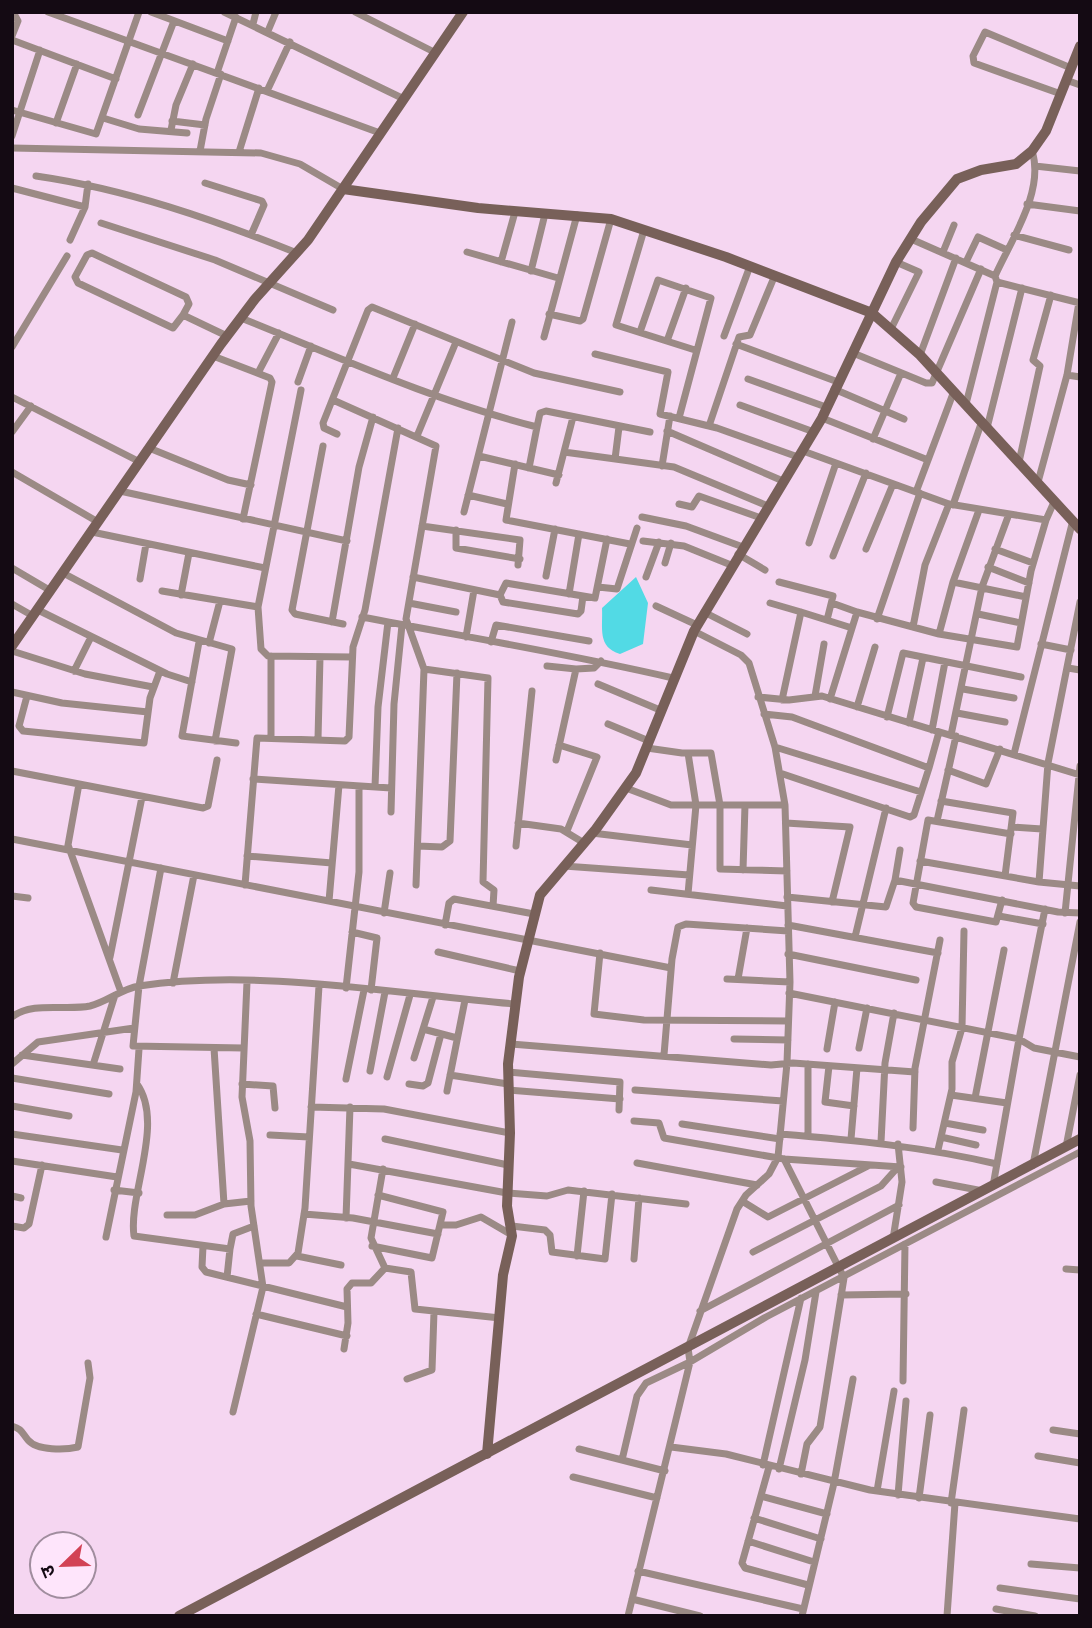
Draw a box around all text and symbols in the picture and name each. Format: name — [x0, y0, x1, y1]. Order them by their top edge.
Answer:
north arrow — [28, 1530, 98, 1600]
text: उ — [36, 1560, 62, 1581]

